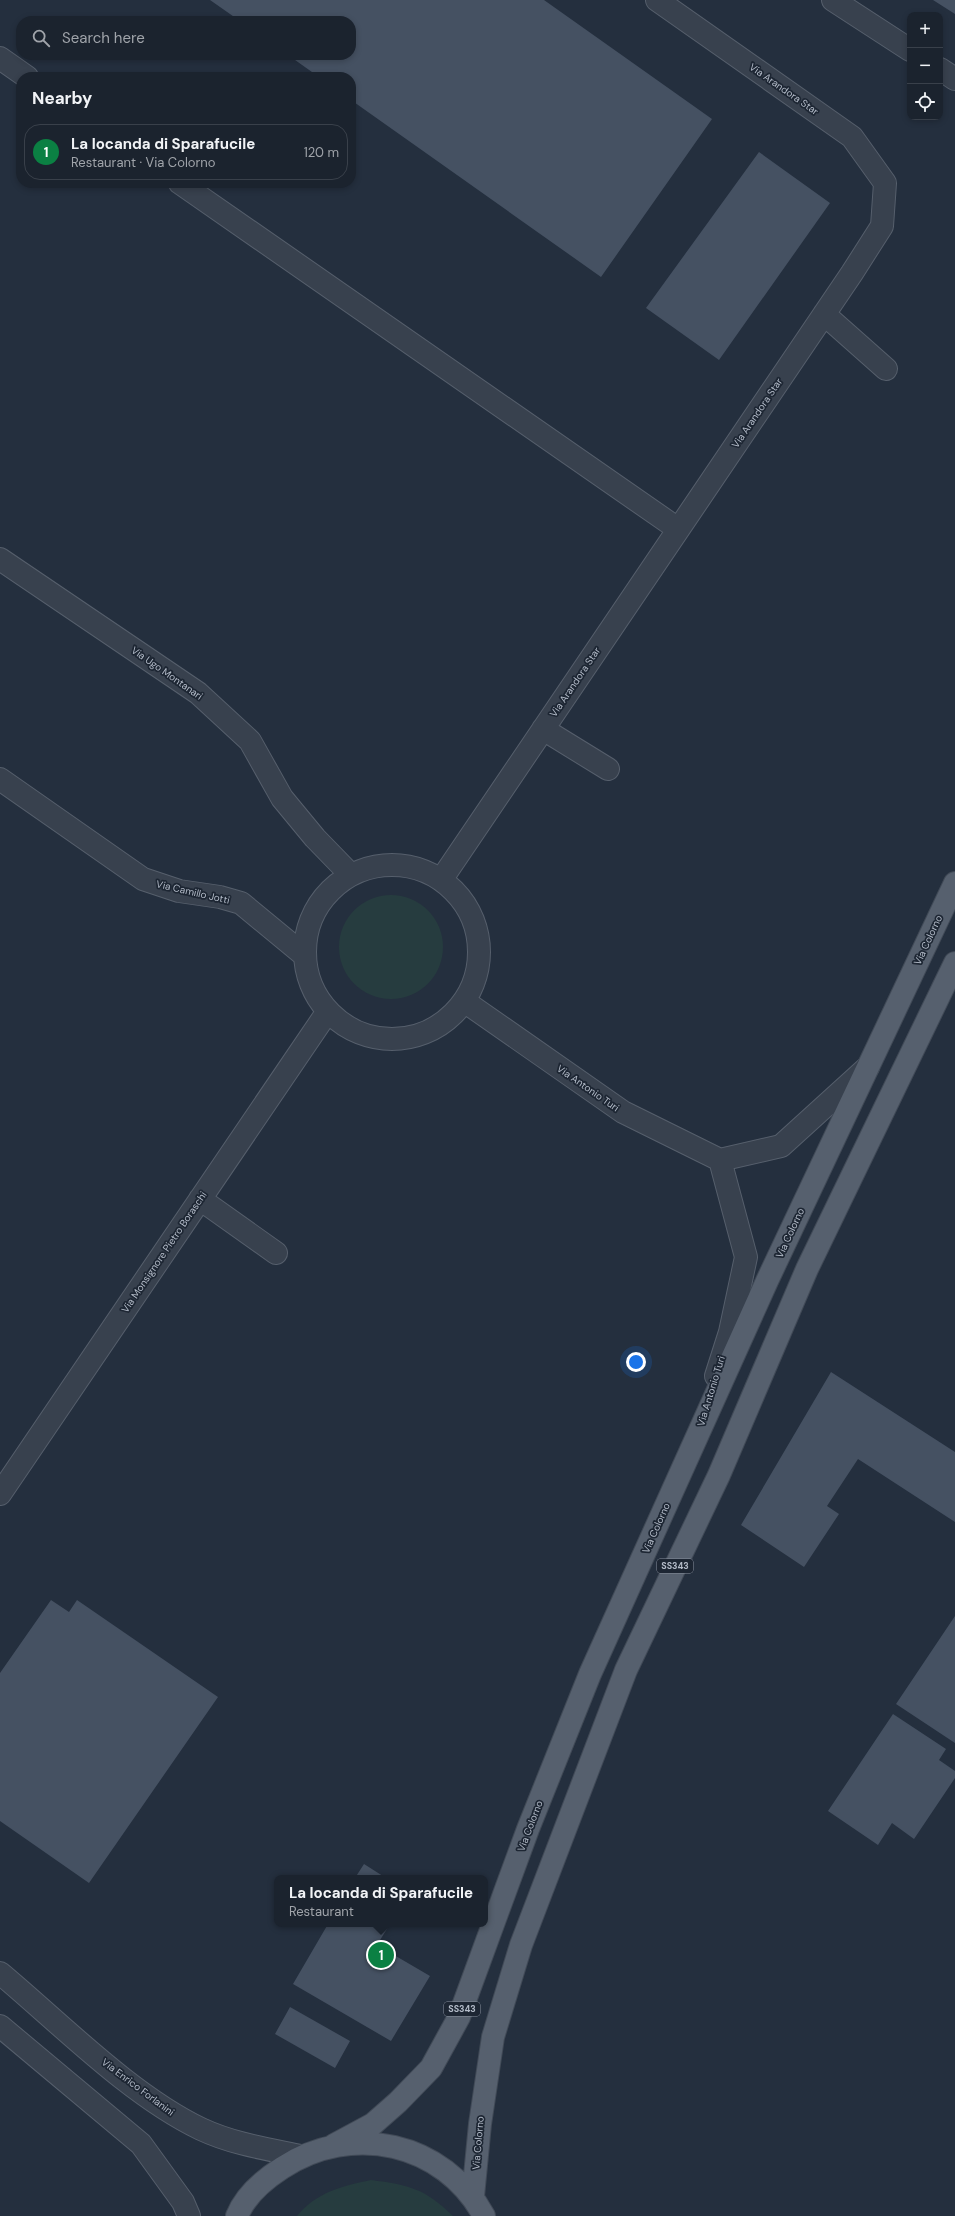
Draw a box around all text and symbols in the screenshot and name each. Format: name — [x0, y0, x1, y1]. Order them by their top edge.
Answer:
map controls — [907, 12, 943, 120]
button: + — [907, 12, 943, 48]
search box — [16, 16, 356, 60]
icon: search — [30, 27, 52, 49]
text: Search here — [62, 28, 145, 48]
button: − — [907, 48, 943, 84]
street label: Via Arandora Star — [747, 60, 821, 118]
button: locate — [907, 84, 943, 120]
text: Nearby — [32, 87, 92, 109]
text: La locanda di Sparafucile — [71, 134, 255, 154]
text: 1 — [44, 144, 48, 161]
text: 120 m — [304, 144, 339, 161]
text: Restaurant · Via Colorno — [71, 154, 215, 171]
street label: Via Arandora Star — [729, 375, 785, 450]
street label: Via Ugo Montanari — [129, 643, 205, 703]
street label: Via Arandora Star — [547, 644, 603, 719]
street label: Via Camillo Jotti — [155, 877, 231, 907]
street label: Via Colorno — [911, 913, 945, 967]
street label: Via Antonio Turi — [554, 1062, 622, 1114]
street label: Via Monsignore Pietro Boraschi — [118, 1189, 210, 1315]
street label: Via Colorno — [773, 1206, 807, 1260]
your location — [626, 1352, 646, 1372]
street label: Via Antonio Turi — [694, 1354, 728, 1428]
street label: Via Colorno — [639, 1501, 673, 1555]
road number: SS343 — [657, 1559, 693, 1573]
street label: Via Colorno — [514, 1798, 546, 1853]
popup — [274, 1875, 488, 1927]
text: La locanda di Sparafucile — [289, 1883, 473, 1903]
text: Restaurant — [289, 1903, 354, 1920]
pin: 1 — [368, 1940, 394, 1970]
road number: SS343 — [444, 2002, 480, 2016]
street label: Via Enrico Forlanini — [99, 2055, 177, 2119]
street label: Via Colorno — [469, 2116, 487, 2170]

